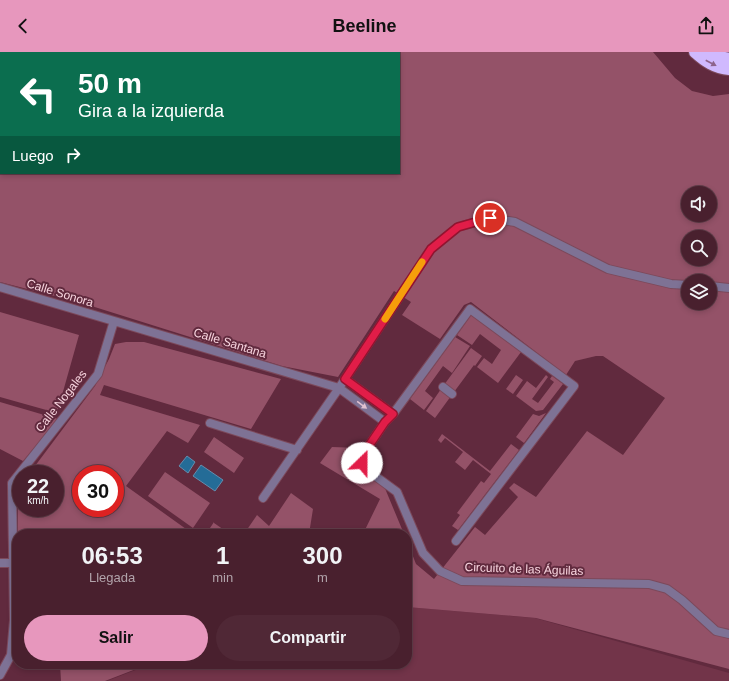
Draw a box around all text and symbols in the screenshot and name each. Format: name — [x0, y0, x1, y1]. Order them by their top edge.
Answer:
icon: back — [12, 15, 34, 37]
icon: share — [695, 15, 717, 37]
text: Beeline — [332, 16, 397, 36]
one-way arrow — [705, 60, 716, 67]
icon: left — [12, 68, 64, 120]
text: 50 m — [78, 68, 142, 99]
text: Gira a la izquierda — [78, 101, 224, 121]
icon: right — [62, 144, 84, 166]
text: Luego — [12, 147, 54, 164]
map controls — [681, 186, 717, 310]
button: sound — [681, 186, 717, 222]
pin — [473, 201, 507, 235]
icon: arrive — [479, 207, 501, 229]
button: search — [681, 230, 717, 266]
button: layers — [681, 274, 717, 310]
street label: Calle Sonora — [25, 276, 96, 310]
street label: Calle Santana — [192, 325, 268, 361]
street label: Calle Nogales — [32, 367, 90, 435]
one-way arrow — [357, 401, 368, 409]
position arrow — [341, 442, 383, 484]
speed limit sign: 30 — [72, 465, 124, 517]
text: 22 — [27, 475, 49, 497]
text: km/h — [27, 495, 49, 506]
text: 06:53 — [81, 542, 143, 569]
text: 1 — [216, 542, 229, 569]
text: 300 — [303, 542, 343, 569]
street label: Circuito de las Águilas — [464, 559, 584, 578]
text: Llegada — [89, 570, 135, 585]
text: min — [212, 570, 233, 585]
text: m — [317, 570, 328, 585]
button: Salir — [24, 615, 208, 661]
button: Compartir — [216, 615, 400, 661]

